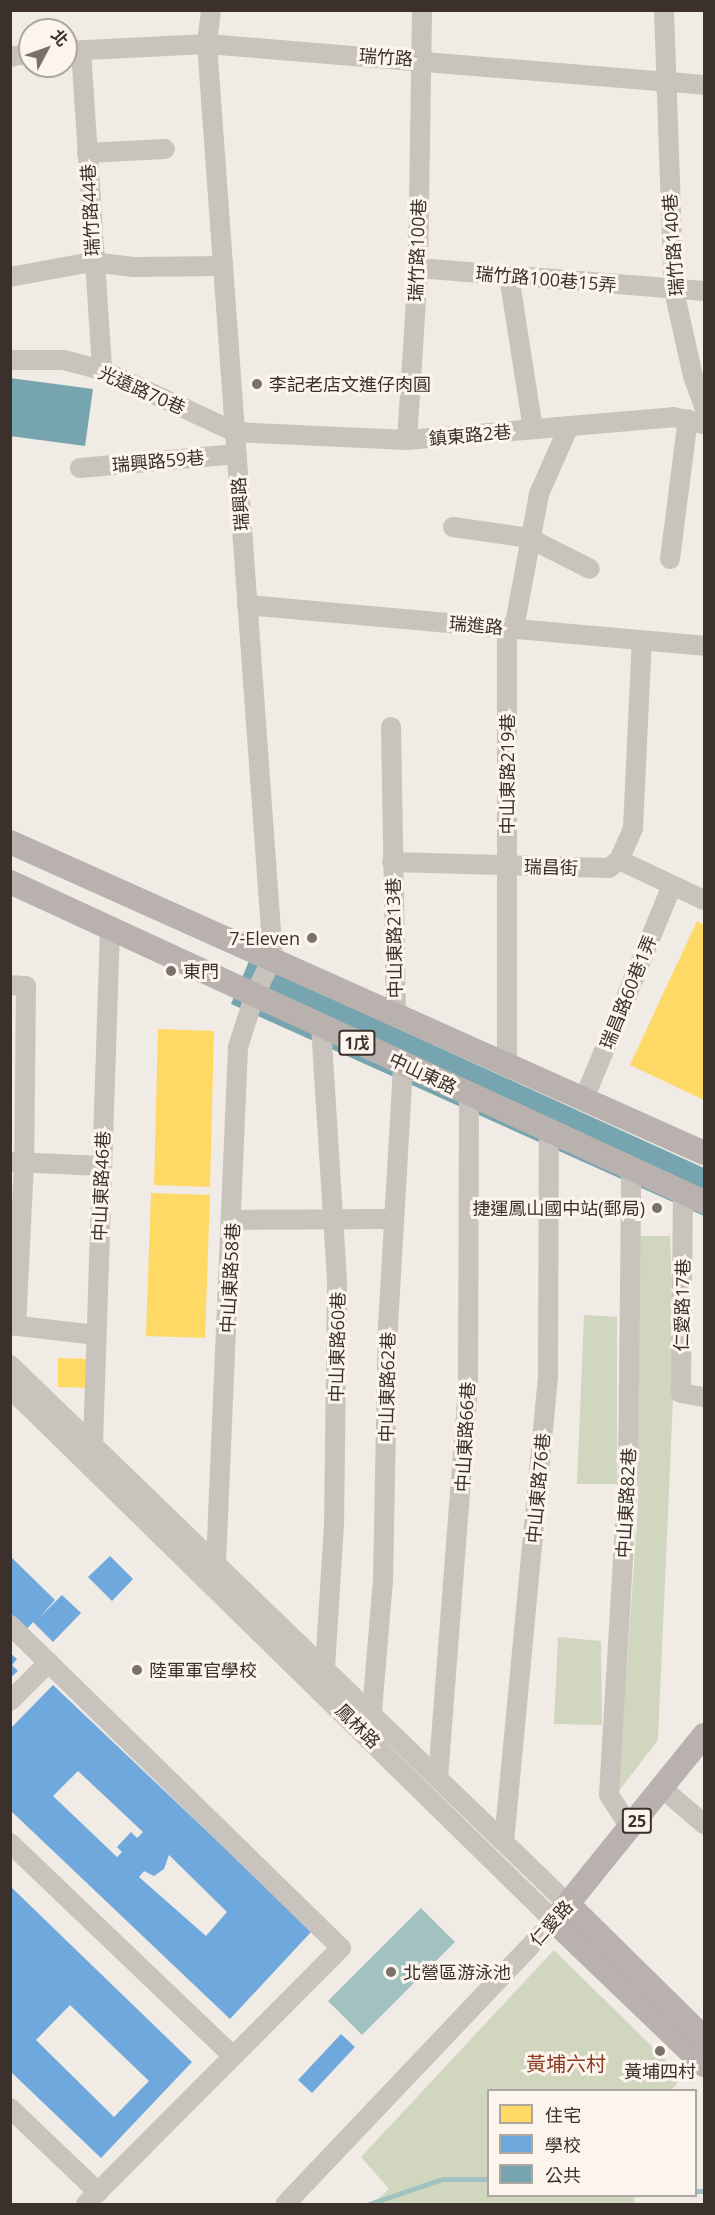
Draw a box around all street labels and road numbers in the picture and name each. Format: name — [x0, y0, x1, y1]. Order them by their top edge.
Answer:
street label: 瑞竹路 — [358, 44, 414, 70]
street label: 瑞竹路44巷 — [77, 163, 103, 257]
street label: 瑞竹路140巷 — [659, 193, 687, 297]
street label: 瑞竹路100巷 — [404, 198, 430, 302]
street label: 瑞竹路100巷15弄 — [475, 262, 617, 296]
street label: 光遠路70巷 — [95, 361, 189, 419]
street label: 鎮東路2巷 — [428, 421, 512, 449]
street label: 瑞興路59巷 — [111, 446, 205, 476]
street label: 瑞興路 — [227, 476, 253, 532]
street label: 瑞進路 — [448, 612, 504, 638]
street label: 中山東路219巷 — [496, 714, 518, 834]
street label: 瑞昌街 — [524, 855, 578, 879]
street label: 中山東路213巷 — [382, 877, 406, 999]
street label: 瑞昌路60巷1弄 — [595, 932, 661, 1052]
road number: 1戊 — [338, 1030, 376, 1056]
street label: 中山東路 — [386, 1048, 460, 1098]
street label: 中山東路46巷 — [88, 1130, 114, 1242]
street label: 中山東路58巷 — [216, 1222, 244, 1334]
street label: 仁愛路17巷 — [670, 1259, 694, 1351]
street label: 中山東路60巷 — [325, 1292, 349, 1402]
street label: 中山東路62巷 — [375, 1332, 399, 1442]
street label: 中山東路66巷 — [451, 1381, 479, 1493]
street label: 中山東路76巷 — [522, 1432, 554, 1544]
street label: 中山東路82巷 — [612, 1447, 640, 1559]
street label: 鳳林路 — [331, 1699, 385, 1753]
road number: 25 — [620, 1808, 654, 1834]
street label: 仁愛路 — [525, 1896, 577, 1950]

